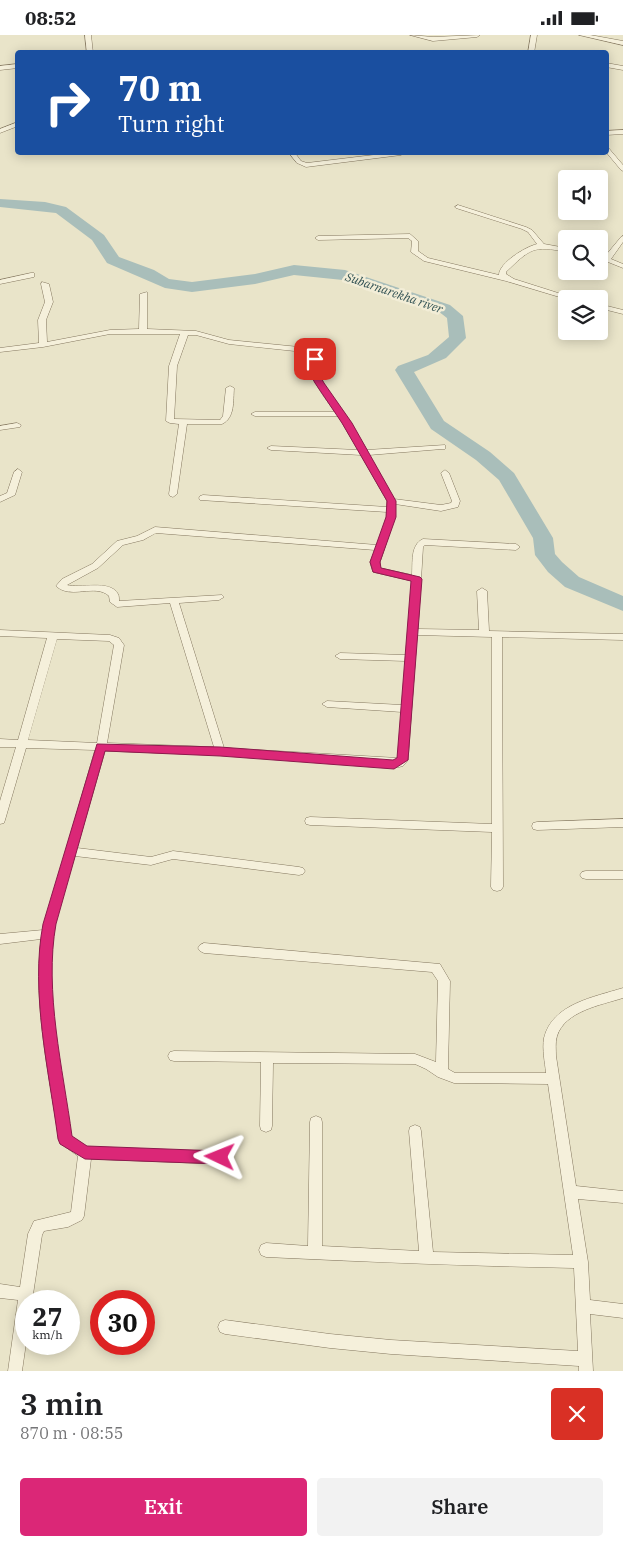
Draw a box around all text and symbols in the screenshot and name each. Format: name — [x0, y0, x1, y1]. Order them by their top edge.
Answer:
text: 08:52 — [25, 6, 76, 30]
text: 70 m — [118, 65, 202, 111]
icon: right — [35, 70, 100, 135]
text: Turn right — [118, 109, 225, 138]
map controls — [558, 170, 608, 340]
button: sound — [558, 170, 608, 220]
button: search — [558, 230, 608, 280]
water label: Subarnarekha river — [343, 268, 446, 316]
button: layers — [558, 290, 608, 340]
pin — [294, 338, 336, 380]
icon: arrive — [301, 345, 329, 373]
position arrow — [193, 1130, 245, 1182]
speed limit sign: 30 — [90, 1290, 155, 1355]
text: 27 — [32, 1300, 63, 1333]
text: km/h — [32, 1327, 63, 1342]
text: 3 min — [20, 1384, 103, 1423]
button: close — [551, 1388, 603, 1440]
text: 870 m · 08:55 — [20, 1423, 123, 1443]
button: Exit — [20, 1478, 307, 1536]
button: Share — [317, 1478, 603, 1536]

